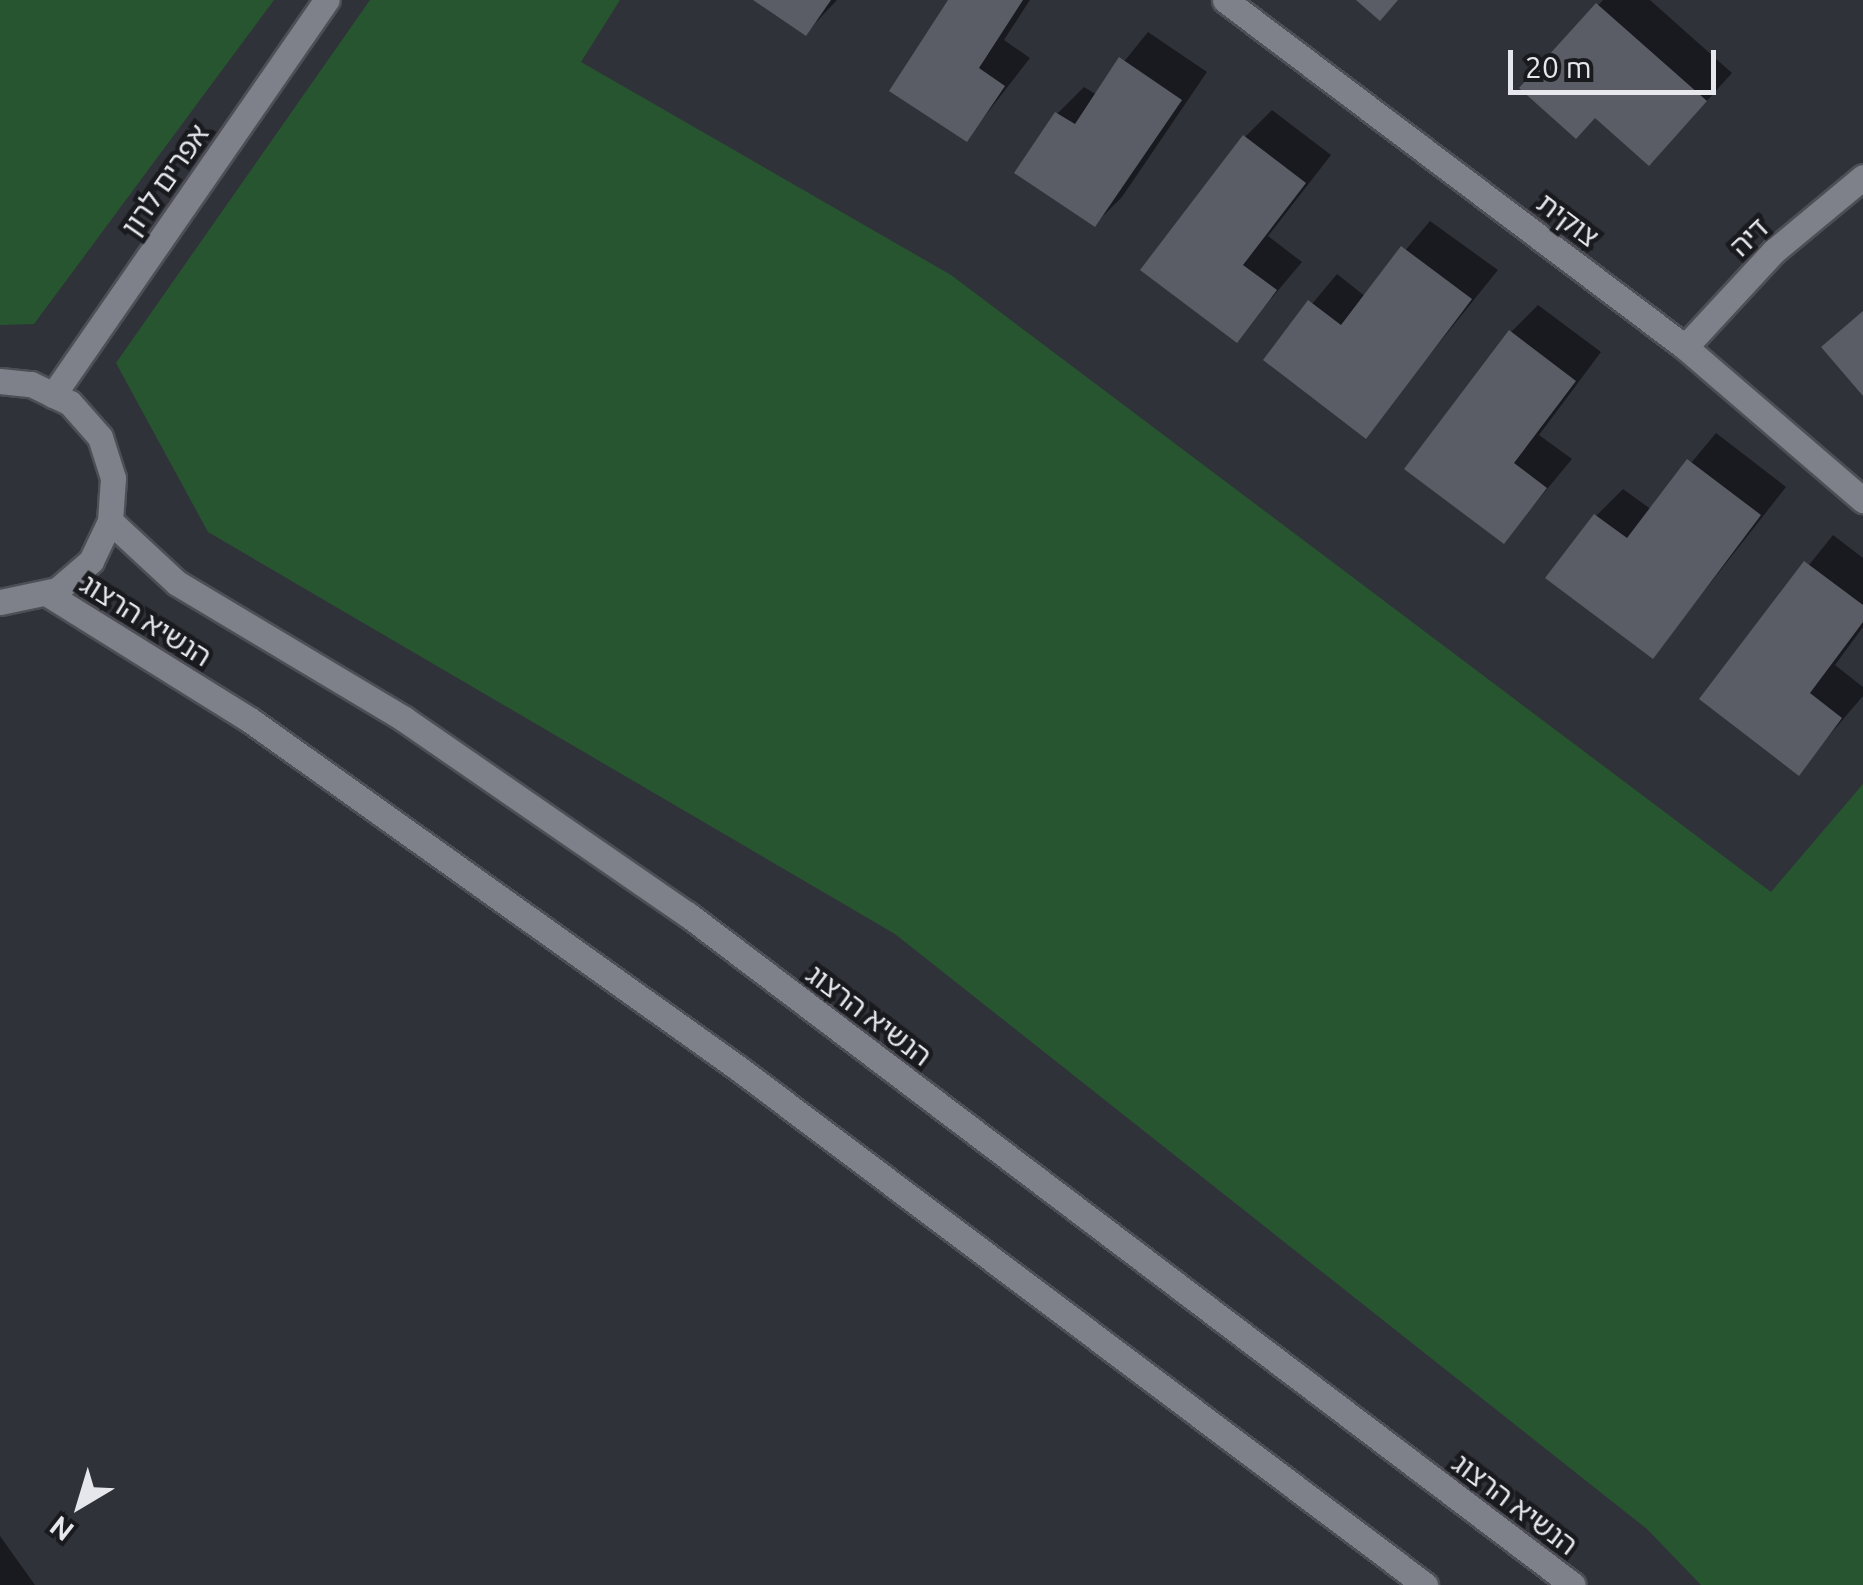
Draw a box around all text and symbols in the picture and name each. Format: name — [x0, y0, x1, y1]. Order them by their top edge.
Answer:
scale bar — [1513, 30, 1720, 92]
text: 20 m — [1525, 50, 1592, 84]
street label: אפרים לרון — [114, 118, 216, 242]
street label: צוקית — [1531, 186, 1605, 254]
street label: דיה — [1723, 211, 1775, 263]
street label: הנשיא הרצוג — [74, 567, 218, 673]
street label: הנשיא הרצוג — [800, 957, 938, 1073]
street label: הנשיא הרצוג — [1446, 1446, 1584, 1562]
north arrow — [30, 1455, 130, 1555]
text: N — [43, 1510, 79, 1548]

